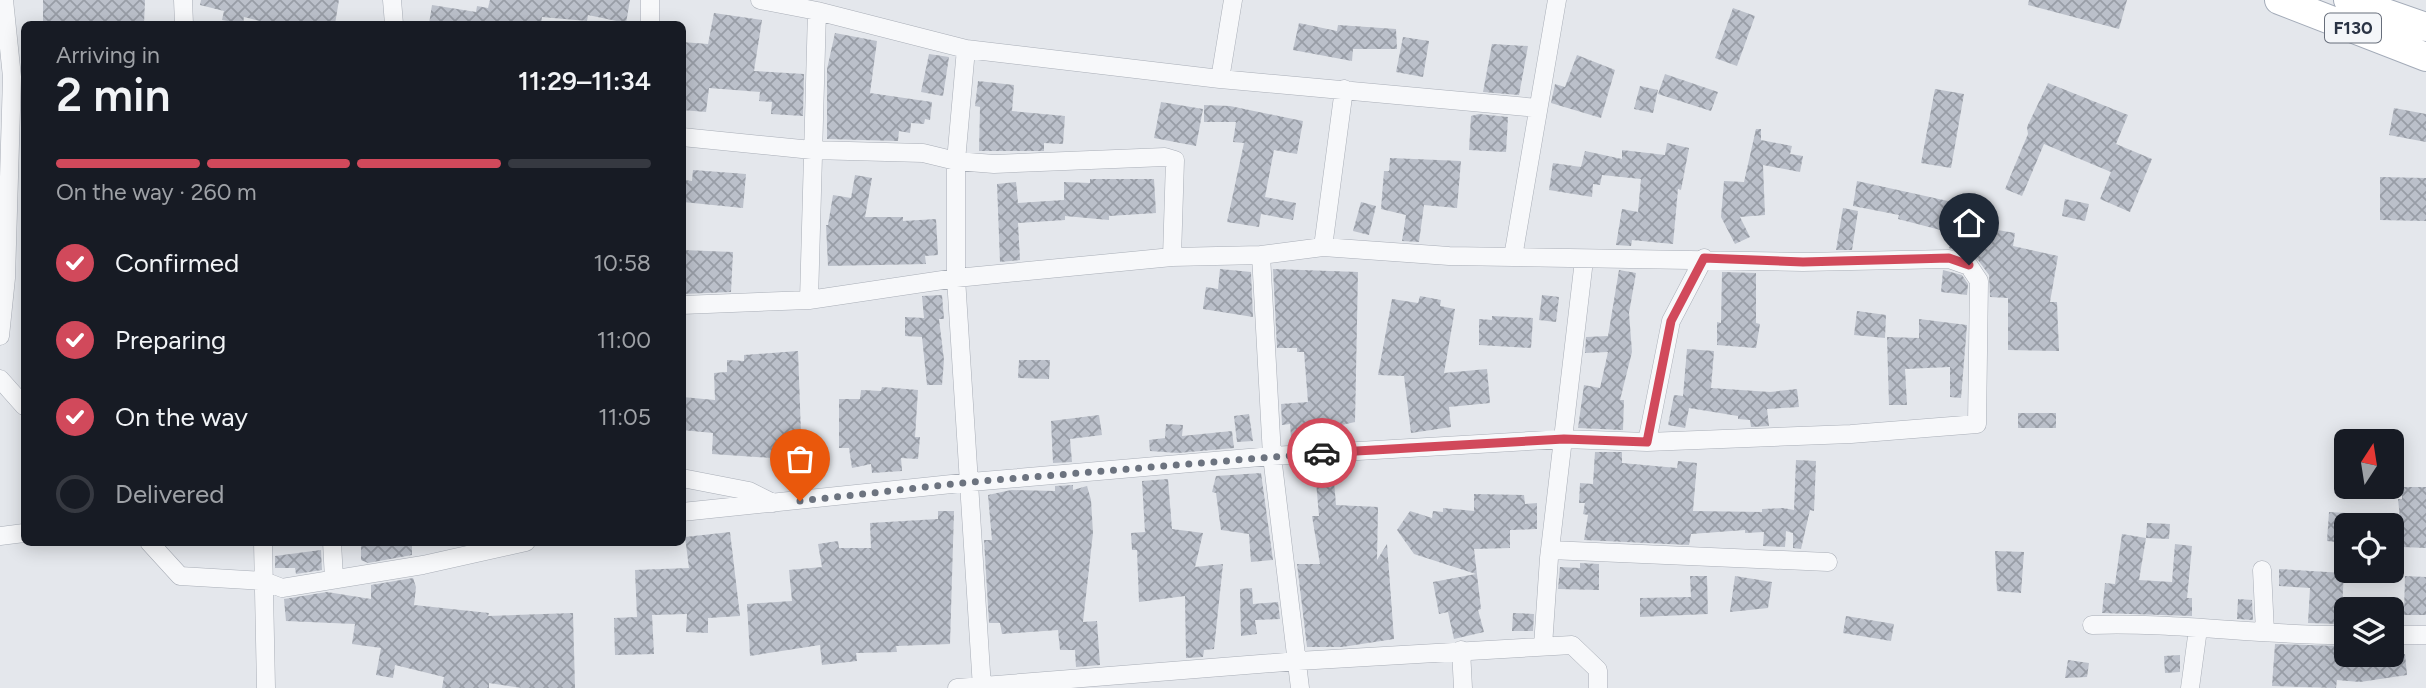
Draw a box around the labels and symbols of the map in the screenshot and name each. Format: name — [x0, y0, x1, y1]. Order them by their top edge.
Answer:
road number: F130 — [2325, 13, 2381, 42]
pin — [1939, 193, 1999, 265]
courier — [1287, 418, 1357, 488]
pin — [770, 429, 830, 501]
north arrow — [2334, 429, 2404, 499]

